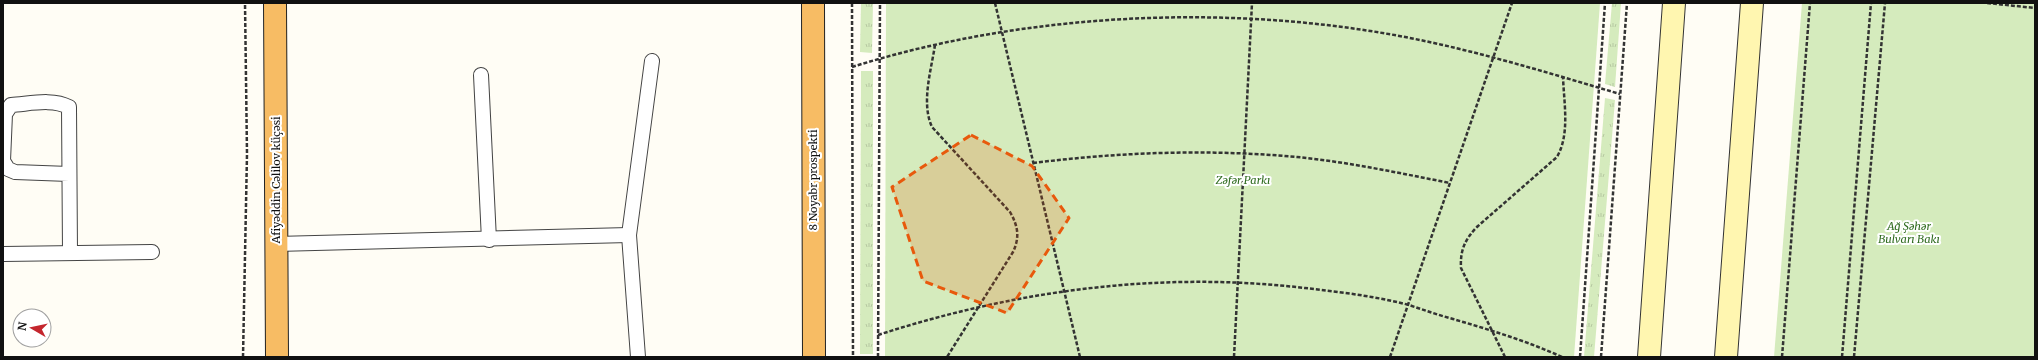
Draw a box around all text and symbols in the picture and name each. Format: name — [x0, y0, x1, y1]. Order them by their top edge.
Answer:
street label: Afiyəddin Cəlilov küçəsi — [269, 116, 283, 245]
street label: 8 Noyabr prospekti — [806, 129, 820, 230]
park label: Zəfər Parkı — [1215, 173, 1270, 187]
park label: Ağ Şəhər Bulvarı Bakı — [1878, 219, 1940, 246]
north arrow — [12, 308, 52, 348]
text: N — [15, 321, 30, 332]

